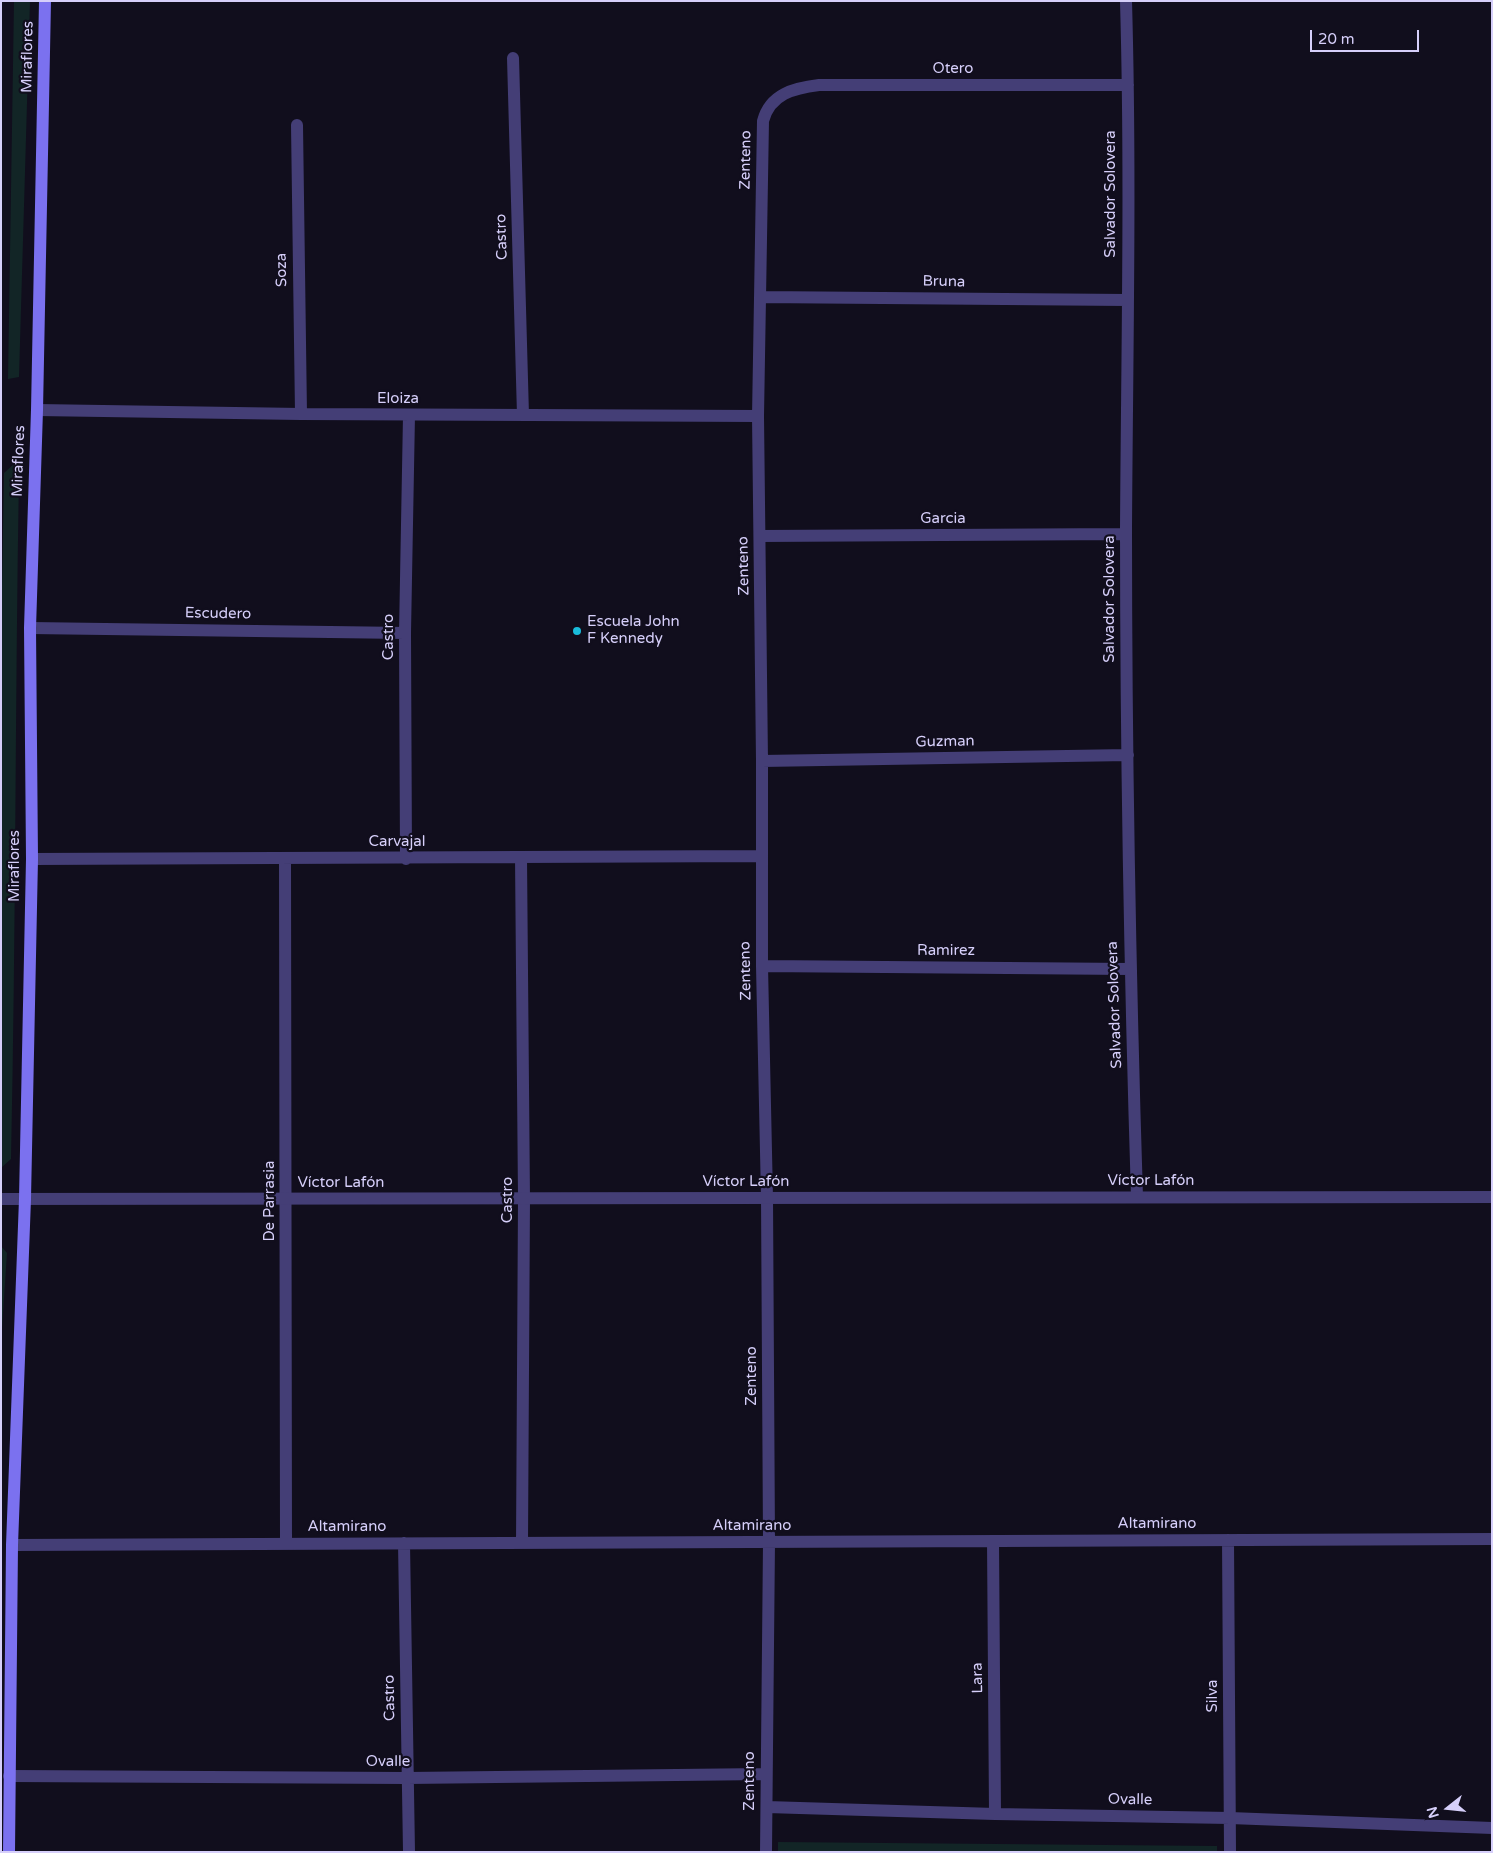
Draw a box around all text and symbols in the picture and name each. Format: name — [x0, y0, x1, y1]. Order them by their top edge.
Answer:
scale bar — [1313, 20, 1422, 52]
street label: Miraflores — [18, 21, 38, 93]
text: 20 m — [1318, 30, 1355, 48]
street label: Otero — [933, 60, 973, 78]
street label: Zenteno — [736, 130, 756, 190]
street label: Salvador Solovera — [1102, 130, 1120, 258]
street label: Castro — [492, 214, 512, 260]
street label: Soza — [273, 253, 291, 287]
street label: Bruna — [922, 273, 966, 291]
street label: Eloiza — [377, 390, 419, 408]
street label: Miraflores — [9, 425, 29, 497]
street label: Garcia — [920, 510, 966, 528]
street label: Salvador Solovera — [1101, 535, 1119, 663]
street label: Zenteno — [734, 536, 754, 596]
street label: Escudero — [185, 604, 251, 624]
place label: Escuela John F Kennedy — [587, 613, 680, 648]
street label: Castro — [380, 614, 398, 660]
marker: Escuela John F Kennedy — [571, 625, 583, 637]
street label: Guzman — [915, 732, 975, 752]
street label: Miraflores — [6, 830, 24, 902]
street label: Carvajal — [369, 833, 425, 851]
street label: Zenteno — [736, 941, 756, 1001]
street label: Salvador Solovera — [1104, 941, 1126, 1069]
street label: Ramirez — [917, 942, 975, 960]
street label: De Parrasia — [261, 1161, 279, 1241]
street label: Víctor Lafón — [1108, 1172, 1194, 1190]
street label: Víctor Lafón — [703, 1173, 789, 1191]
street label: Víctor Lafón — [298, 1174, 384, 1192]
street label: Castro — [499, 1177, 517, 1223]
street label: Zenteno — [743, 1346, 761, 1406]
street label: Altamirano — [1118, 1515, 1196, 1533]
street label: Altamirano — [713, 1517, 791, 1535]
street label: Altamirano — [308, 1518, 386, 1536]
street label: Lara — [969, 1662, 987, 1694]
street label: Castro — [381, 1675, 399, 1721]
street label: Silva — [1204, 1680, 1222, 1712]
street label: Zenteno — [741, 1751, 759, 1811]
street label: Ovalle — [366, 1753, 410, 1771]
north arrow — [1423, 1783, 1473, 1833]
street label: Ovalle — [1108, 1791, 1152, 1809]
text: N — [1423, 1805, 1443, 1820]

